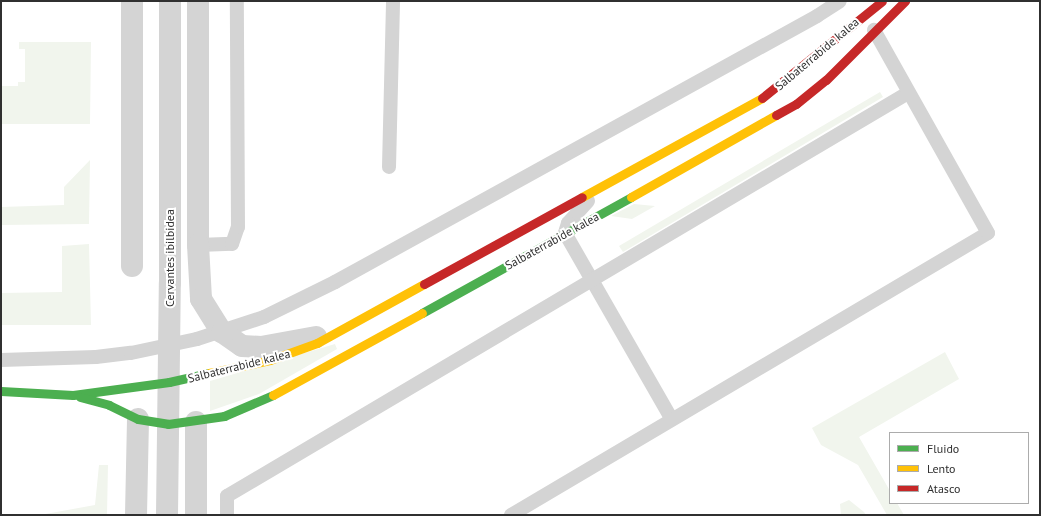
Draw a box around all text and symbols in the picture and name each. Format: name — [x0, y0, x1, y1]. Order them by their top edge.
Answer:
street label: Salbaterrabide kalea — [772, 15, 862, 93]
street label: Cervantes ibilbidea — [163, 209, 177, 307]
street label: Salbaterrabide kalea — [503, 209, 601, 273]
street label: Salbaterrabide kalea — [186, 346, 292, 386]
legend — [889, 432, 1029, 504]
text: Fluido — [927, 441, 959, 456]
text: Lento — [927, 461, 956, 476]
text: Atasco — [927, 481, 960, 496]

